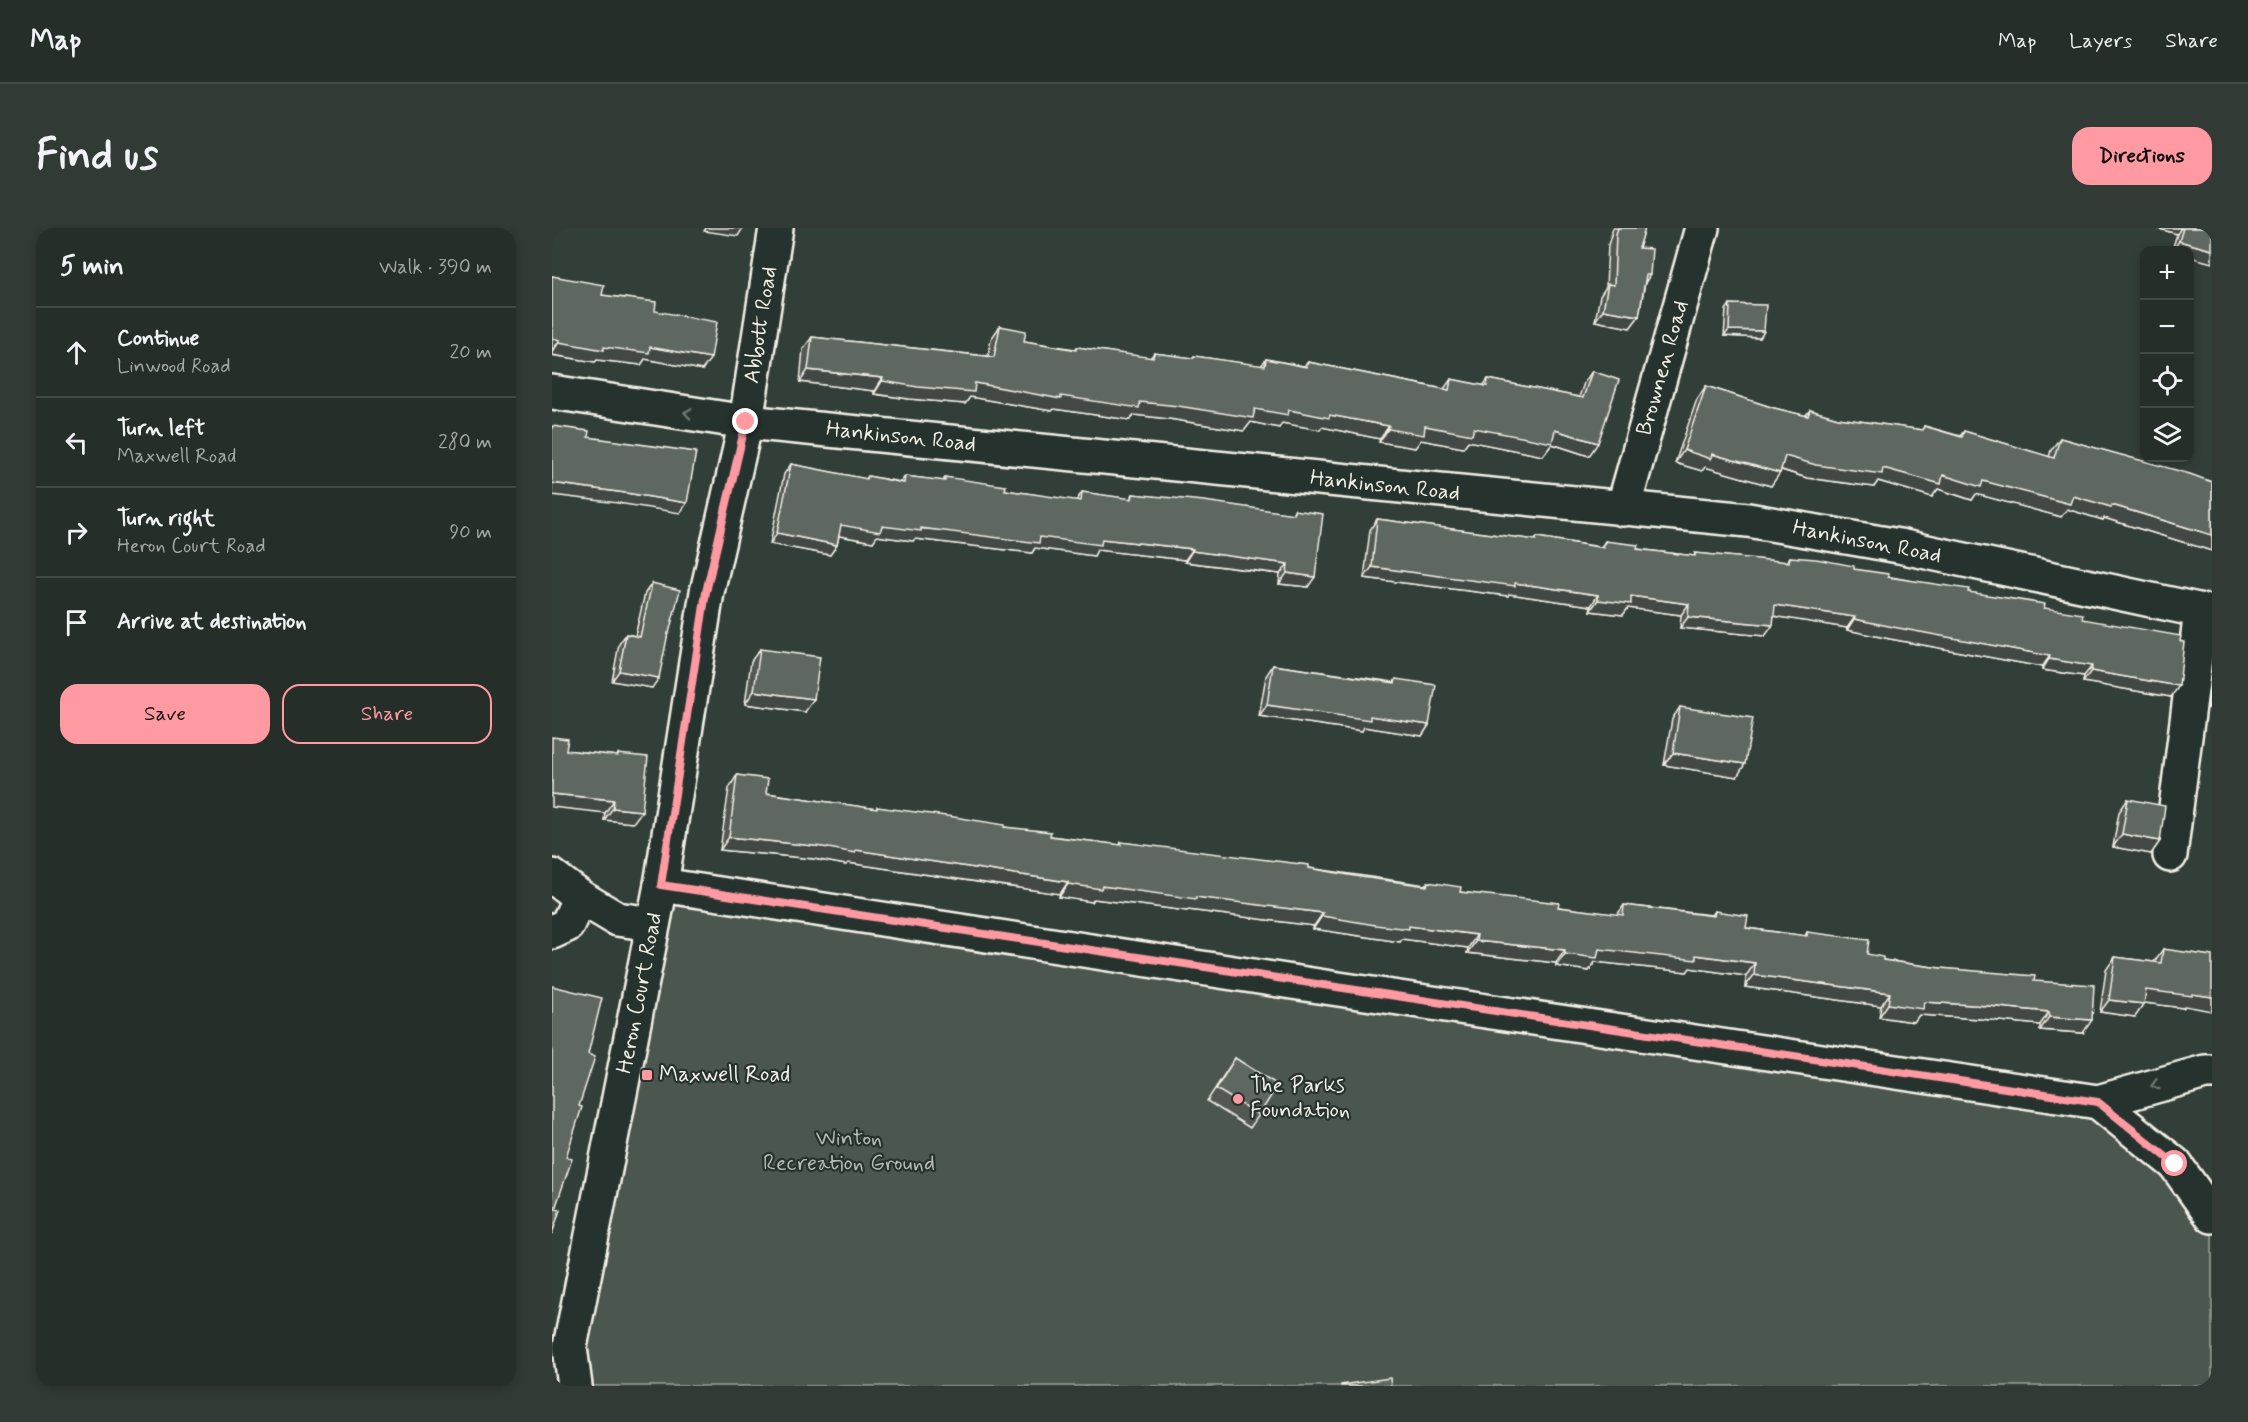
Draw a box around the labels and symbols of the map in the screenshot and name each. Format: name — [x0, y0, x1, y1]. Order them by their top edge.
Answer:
street label: Abbott Road — [738, 264, 784, 386]
street label: Brownen Road — [1630, 297, 1696, 439]
one-way arrow — [683, 407, 693, 420]
route end — [732, 408, 758, 434]
street label: Hankinson Road — [825, 415, 977, 459]
street label: Hankinson Road — [1309, 464, 1461, 508]
street label: Hankinson Road — [1790, 514, 1944, 570]
street label: Heron Court Road — [611, 910, 669, 1076]
place label: Maxwell Road — [659, 1061, 790, 1089]
marker: Maxwell Road — [640, 1068, 654, 1082]
place label: The Parks Foundation — [1250, 1072, 1350, 1125]
one-way arrow — [2151, 1078, 2161, 1091]
marker: The Parks Foundation — [1231, 1092, 1245, 1106]
park label: Winton Recreation Ground — [763, 1125, 935, 1178]
route start — [2161, 1150, 2187, 1176]

